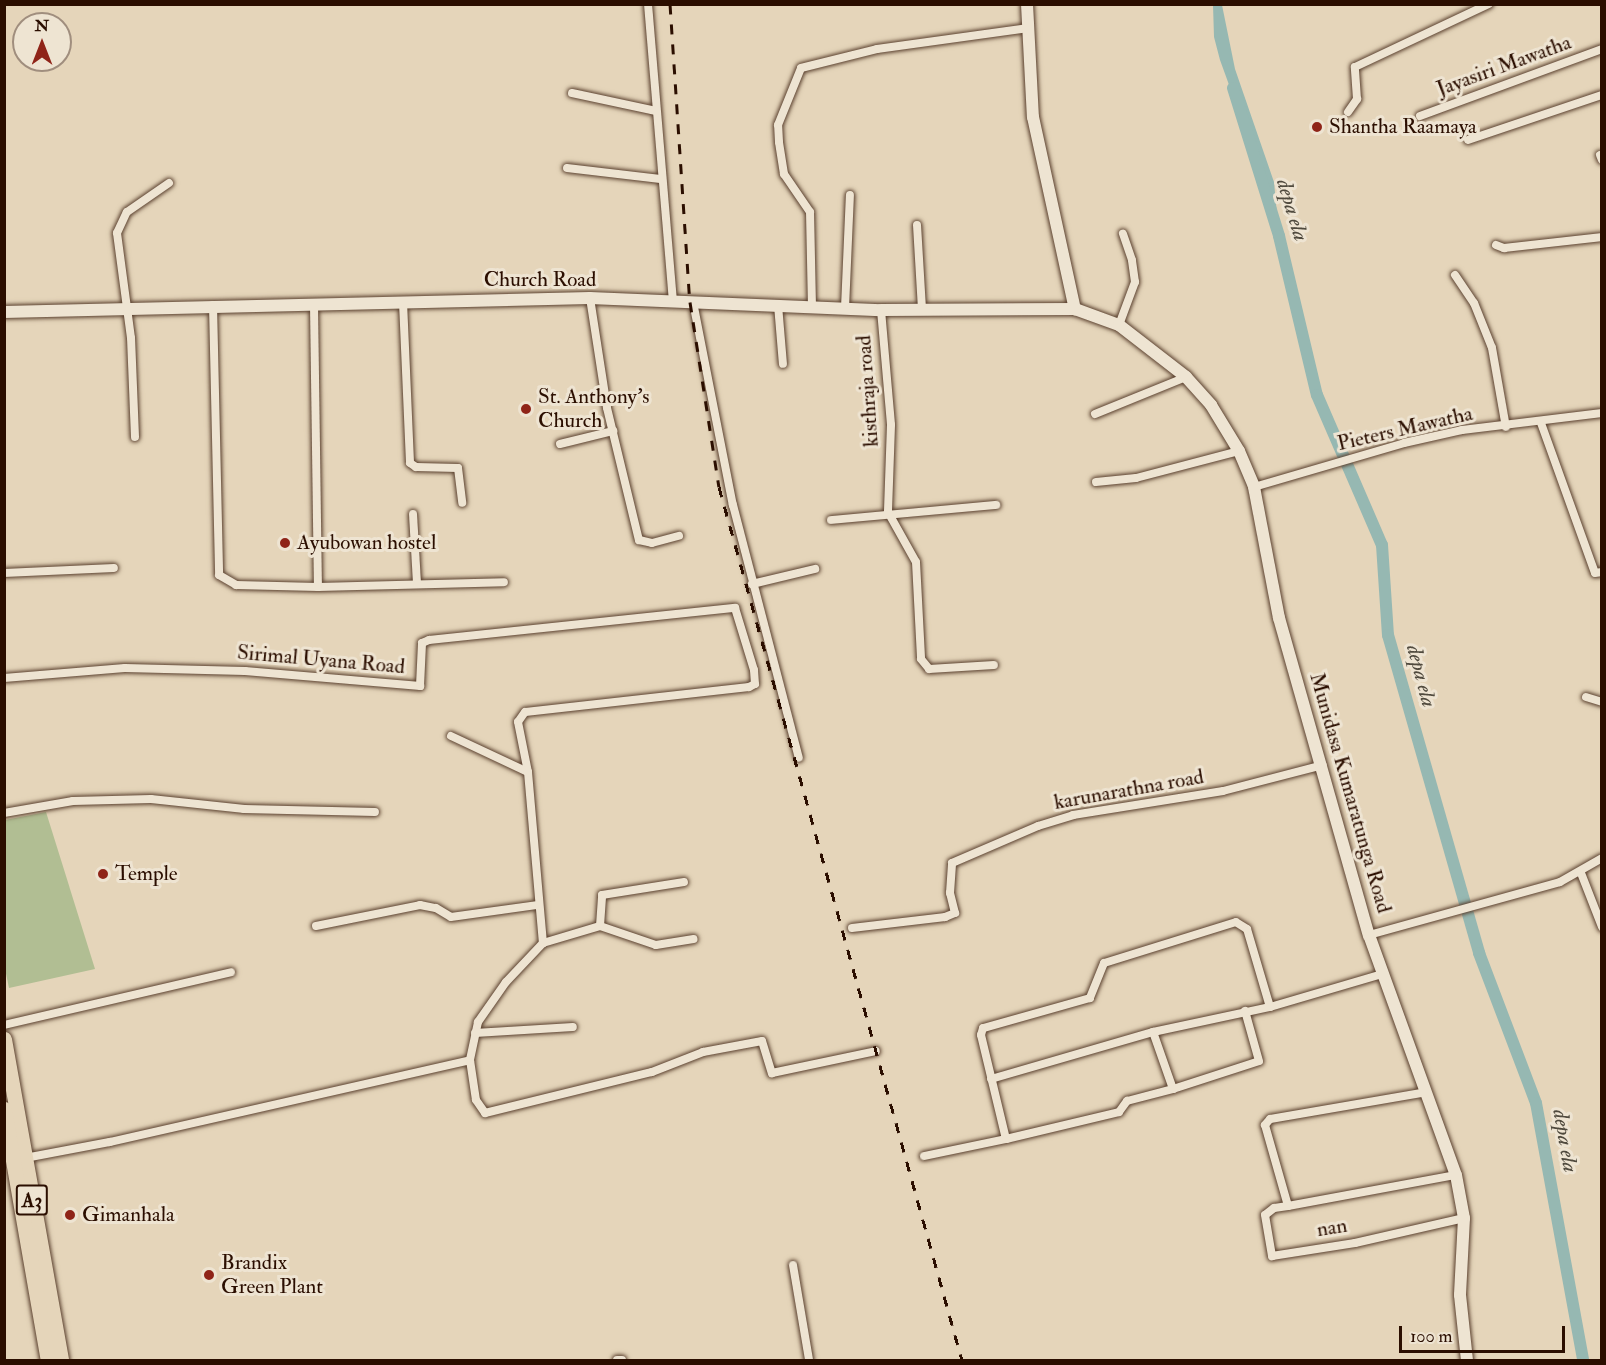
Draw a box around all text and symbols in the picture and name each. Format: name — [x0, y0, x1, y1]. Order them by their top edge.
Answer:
north arrow — [12, 12, 72, 72]
text: N — [35, 16, 49, 36]
street label: Jayasiri Mawatha — [1433, 30, 1575, 102]
place label: Shantha Raamaya — [1329, 114, 1477, 140]
marker: Shantha Raamaya — [1310, 120, 1324, 134]
water label: depa ela — [1270, 176, 1314, 244]
street label: Church Road — [484, 267, 596, 293]
street label: kisthraja road — [852, 334, 884, 448]
place label: St. Anthony's Church — [538, 384, 649, 434]
street label: Pieters Mawatha — [1335, 401, 1475, 457]
marker: St. Anthony's Church — [519, 402, 533, 416]
place label: Ayubowan hostel — [297, 530, 436, 556]
marker: Ayubowan hostel — [278, 536, 292, 550]
street label: Sirimal Uyana Road — [236, 640, 406, 680]
water label: depa ela — [1400, 642, 1442, 710]
street label: Munidasa Kumaratunga Road — [1304, 670, 1396, 916]
street label: karunarathna road — [1052, 764, 1206, 816]
place label: Temple — [115, 861, 177, 887]
marker: Temple — [96, 867, 110, 881]
water label: depa ela — [1546, 1107, 1584, 1175]
road number: A3 — [15, 1183, 48, 1217]
place label: Gimanhala — [82, 1202, 175, 1228]
marker: Gimanhala — [63, 1208, 77, 1222]
street label: nan — [1315, 1213, 1349, 1243]
place label: Brandix Green Plant — [221, 1250, 323, 1300]
marker: Brandix Green Plant — [202, 1268, 216, 1282]
scale bar — [1402, 1314, 1568, 1352]
text: 100 m — [1410, 1325, 1453, 1348]

